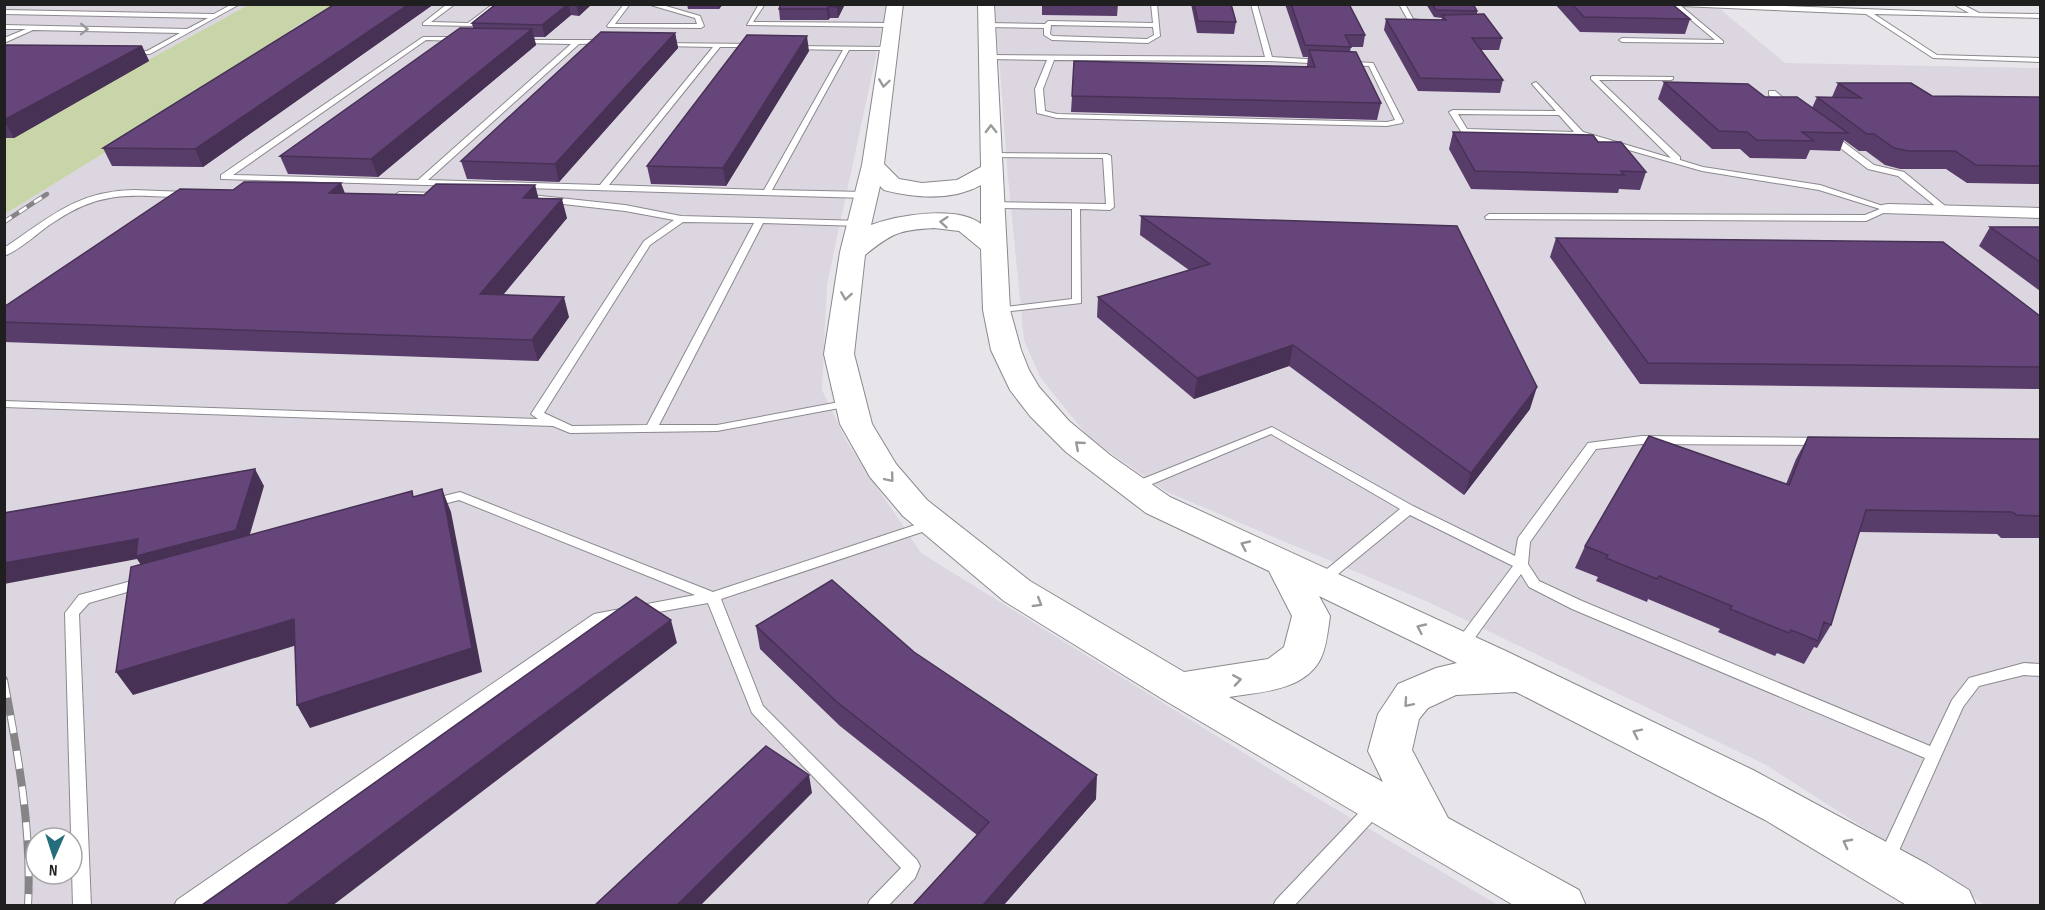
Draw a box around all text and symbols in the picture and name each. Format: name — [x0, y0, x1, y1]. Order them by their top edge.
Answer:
one-way arrow — [79, 23, 88, 35]
one-way arrow — [878, 79, 890, 88]
one-way arrow — [985, 124, 997, 133]
one-way arrow — [940, 216, 949, 229]
one-way arrow — [840, 290, 853, 300]
one-way arrow — [1075, 441, 1086, 452]
one-way arrow — [882, 471, 893, 482]
one-way arrow — [1240, 541, 1251, 553]
one-way arrow — [1032, 596, 1042, 608]
one-way arrow — [1417, 624, 1428, 636]
one-way arrow — [1232, 674, 1242, 686]
one-way arrow — [1404, 697, 1415, 707]
one-way arrow — [1633, 729, 1643, 740]
north arrow — [24, 826, 84, 886]
one-way arrow — [1843, 839, 1854, 850]
text: N — [49, 860, 58, 879]

